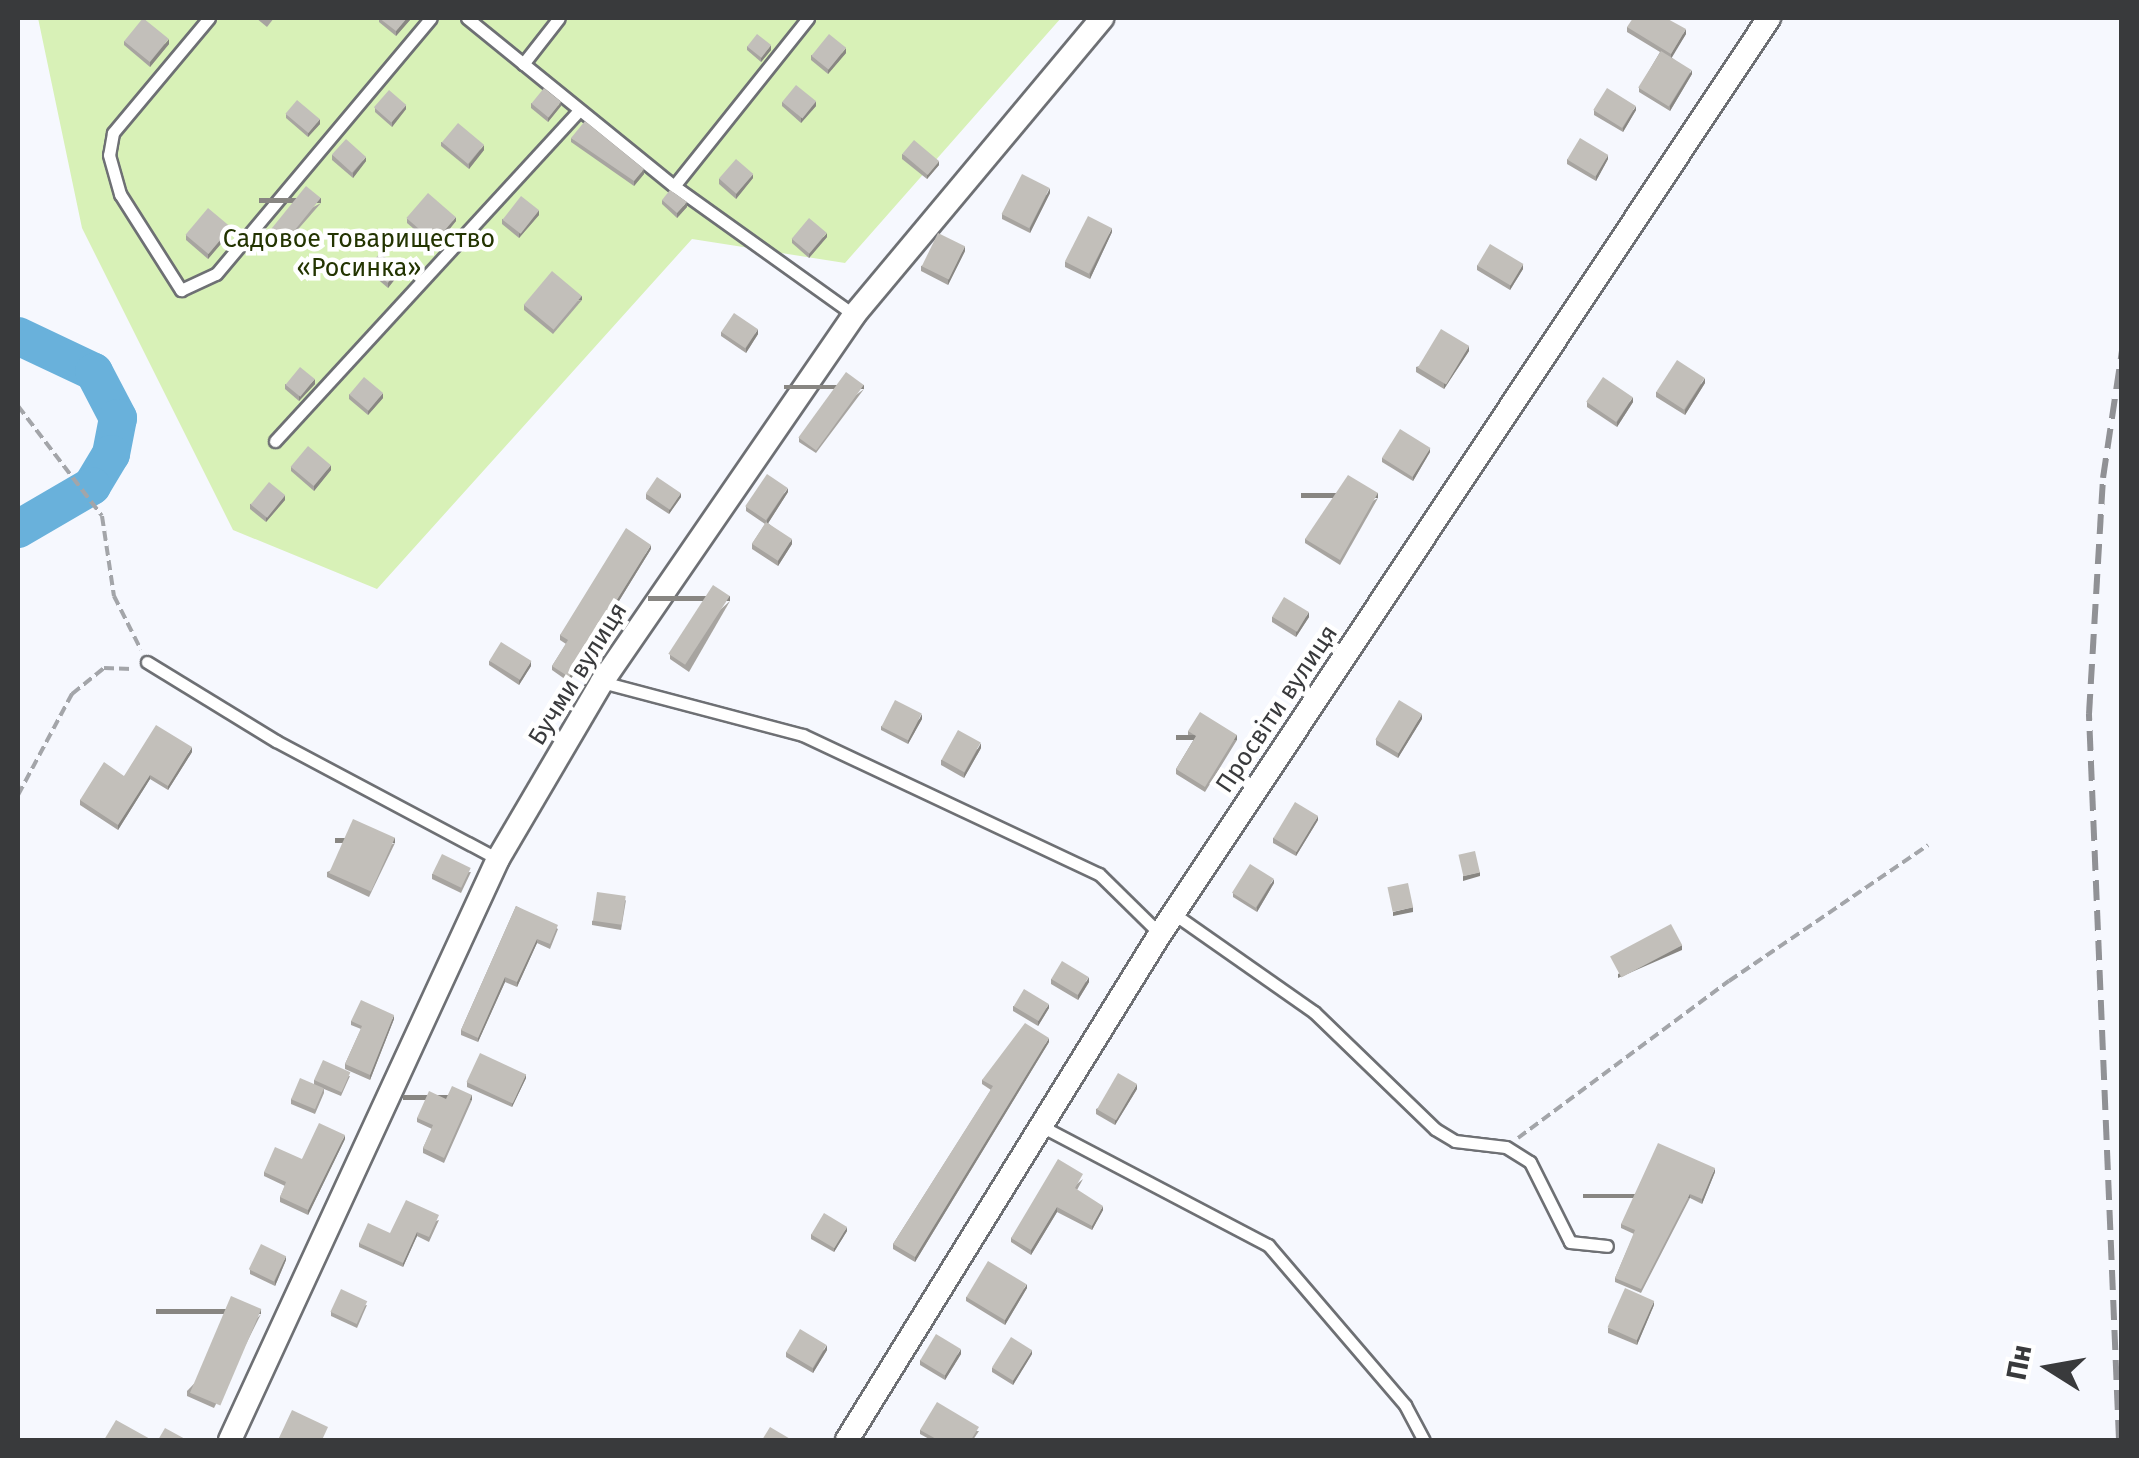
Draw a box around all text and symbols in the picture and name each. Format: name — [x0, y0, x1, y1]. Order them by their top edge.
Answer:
park label: Садовое товарищество «Росинка» — [223, 225, 495, 284]
street label: Бучми вулиця — [522, 597, 634, 751]
street label: Просвіти вулиця — [1210, 619, 1344, 799]
north arrow — [1999, 1318, 2099, 1418]
text: Пн — [2000, 1342, 2039, 1383]

